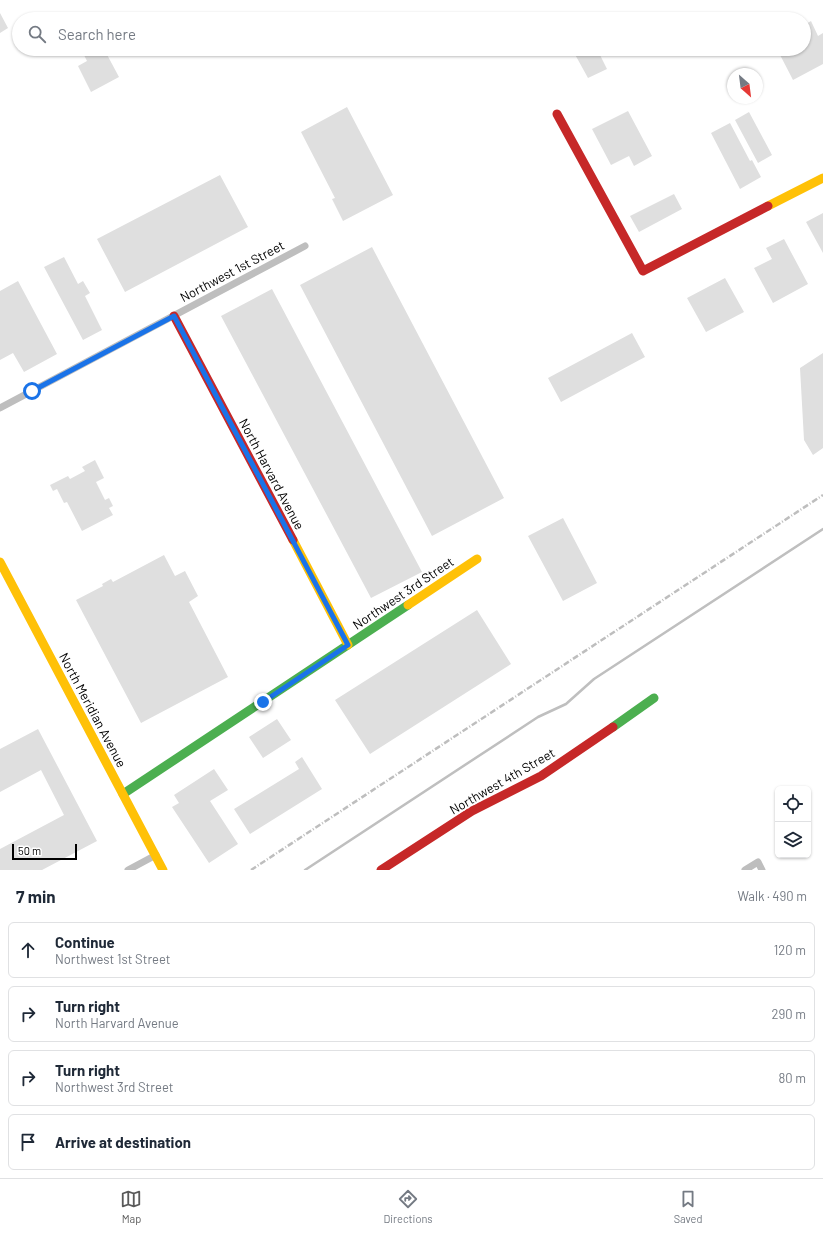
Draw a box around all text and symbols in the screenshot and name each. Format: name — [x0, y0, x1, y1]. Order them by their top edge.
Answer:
search box — [12, 12, 811, 56]
icon: search — [26, 23, 48, 45]
text: Search here — [58, 25, 136, 43]
north arrow — [727, 68, 763, 104]
street label: Northwest 1st Street — [177, 237, 287, 305]
route start — [23, 382, 41, 400]
street label: North Harvard Avenue — [236, 416, 308, 532]
street label: Northwest 3rd Street — [349, 553, 457, 633]
street label: North Meridian Avenue — [56, 650, 130, 770]
route end — [254, 693, 272, 711]
street label: Northwest 4th Street — [446, 744, 558, 818]
map controls — [775, 786, 811, 858]
button: locate — [775, 786, 811, 822]
button: layers — [775, 822, 811, 858]
scale bar — [12, 842, 77, 861]
text: 50 m — [18, 844, 41, 857]
text: 7 min — [16, 886, 56, 906]
text: Walk · 490 m — [737, 888, 807, 904]
text: Continue — [55, 933, 115, 951]
icon: ahead — [17, 939, 39, 961]
text: 120 m — [774, 942, 806, 958]
text: Northwest 1st Street — [55, 951, 171, 967]
text: Turn right — [55, 997, 120, 1015]
icon: right — [17, 1003, 39, 1025]
text: 290 m — [772, 1006, 806, 1022]
text: North Harvard Avenue — [55, 1015, 179, 1031]
text: Turn right — [55, 1061, 120, 1079]
icon: right — [17, 1067, 39, 1089]
text: 80 m — [779, 1070, 806, 1086]
text: Northwest 3rd Street — [55, 1079, 174, 1095]
icon: arrive — [17, 1131, 39, 1153]
text: Arrive at destination — [55, 1133, 191, 1151]
tab: Map — [120, 1188, 142, 1225]
tab: Directions — [383, 1188, 433, 1225]
tab: Saved — [674, 1188, 703, 1225]

